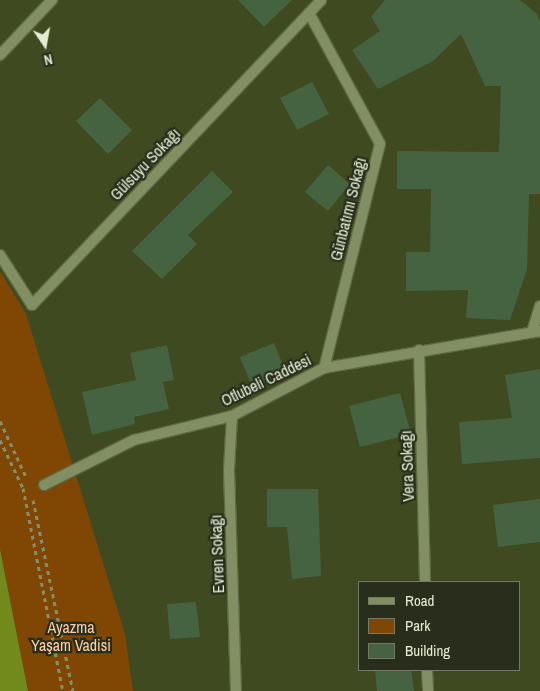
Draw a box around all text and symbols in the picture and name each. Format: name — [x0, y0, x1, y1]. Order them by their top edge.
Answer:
north arrow — [20, 20, 70, 70]
text: N — [42, 50, 54, 69]
street label: Gülsuyu Sokağı — [106, 124, 184, 204]
street label: Günbatımı Sokağı — [326, 155, 370, 263]
street label: Otlubeli Caddesi — [218, 350, 314, 410]
street label: Vera Sokağı — [396, 430, 418, 502]
street label: Evren Sokağı — [206, 514, 228, 594]
legend — [358, 581, 520, 671]
text: Road — [405, 590, 434, 611]
text: Park — [405, 615, 430, 636]
park label: Ayazma Yaşam Vadisi — [31, 617, 111, 655]
text: Building — [405, 640, 450, 661]

